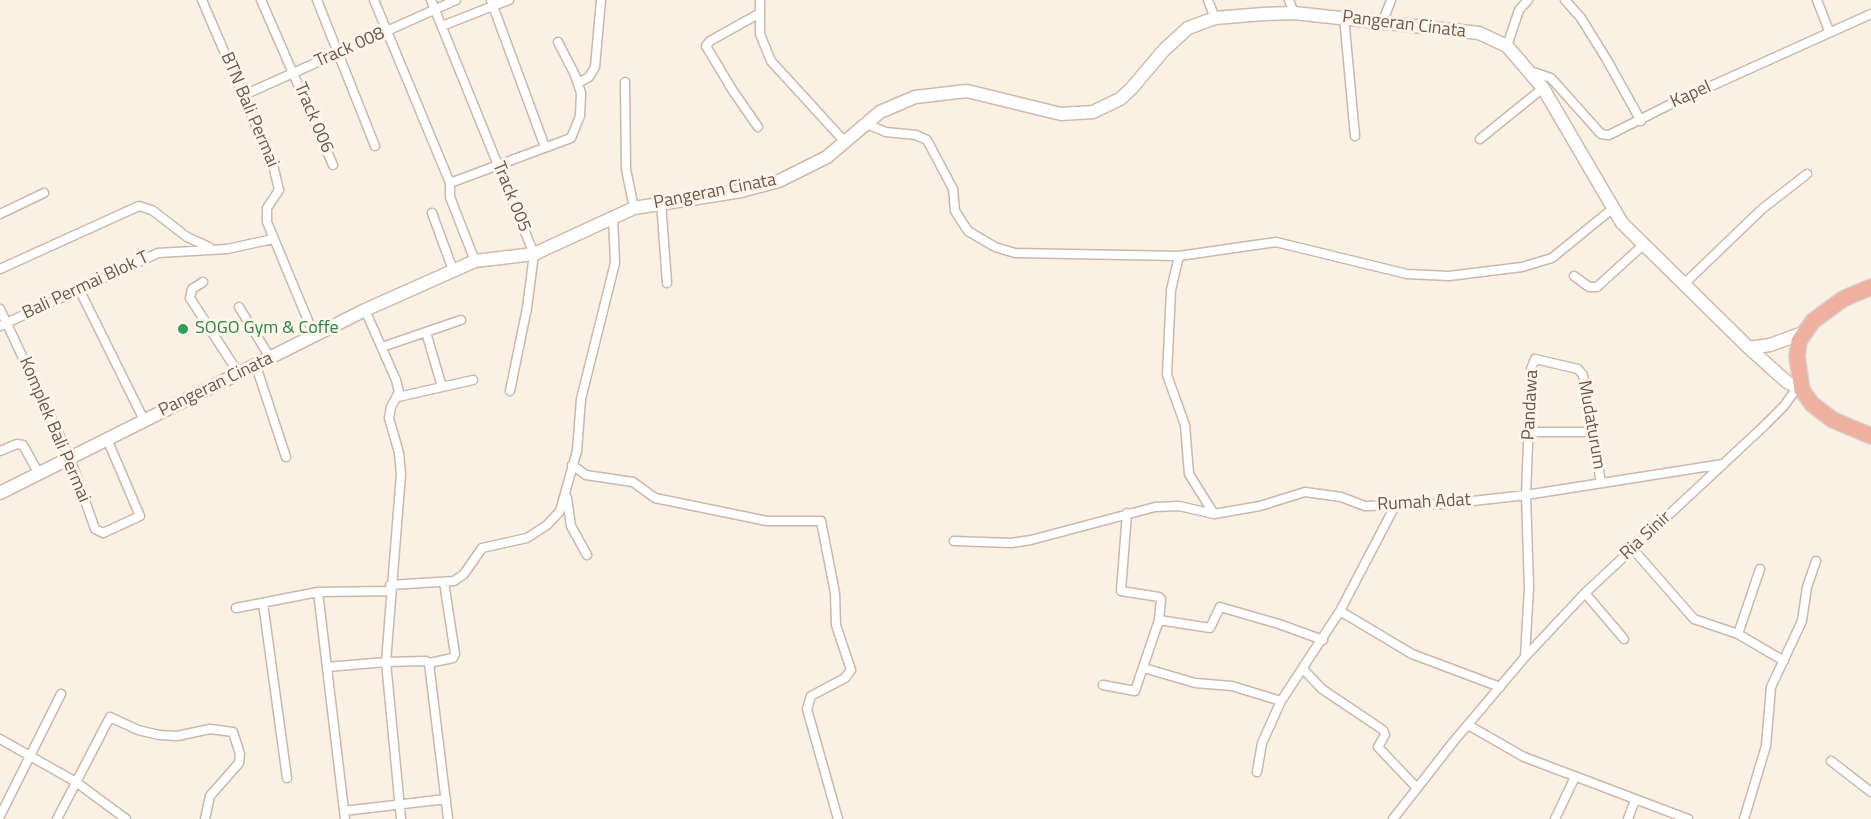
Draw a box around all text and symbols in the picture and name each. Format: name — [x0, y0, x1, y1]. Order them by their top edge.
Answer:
street label: Pangeran Cinata — [1341, 7, 1467, 43]
street label: Track 008 — [312, 23, 388, 73]
street label: BTN Bali Permai — [215, 49, 283, 171]
street label: Kapel — [1667, 77, 1715, 113]
street label: Track 006 — [289, 80, 337, 156]
street label: Track 005 — [487, 159, 535, 235]
street label: Pangeran Cinata — [652, 170, 778, 214]
street label: Bali Permai Blok T — [19, 247, 153, 325]
place label: SOGO Gym & Coffe — [195, 318, 339, 340]
marker: SOGO Gym & Coffe — [176, 322, 190, 336]
street label: Pangeran Cinata — [155, 348, 277, 422]
street label: Komplek Bali Permai — [14, 354, 94, 506]
street label: Pandawa — [1518, 369, 1544, 441]
street label: Mudaturum — [1573, 379, 1609, 471]
street label: Rumah Adat — [1377, 490, 1471, 516]
street label: Ria Sinir — [1616, 507, 1676, 565]

